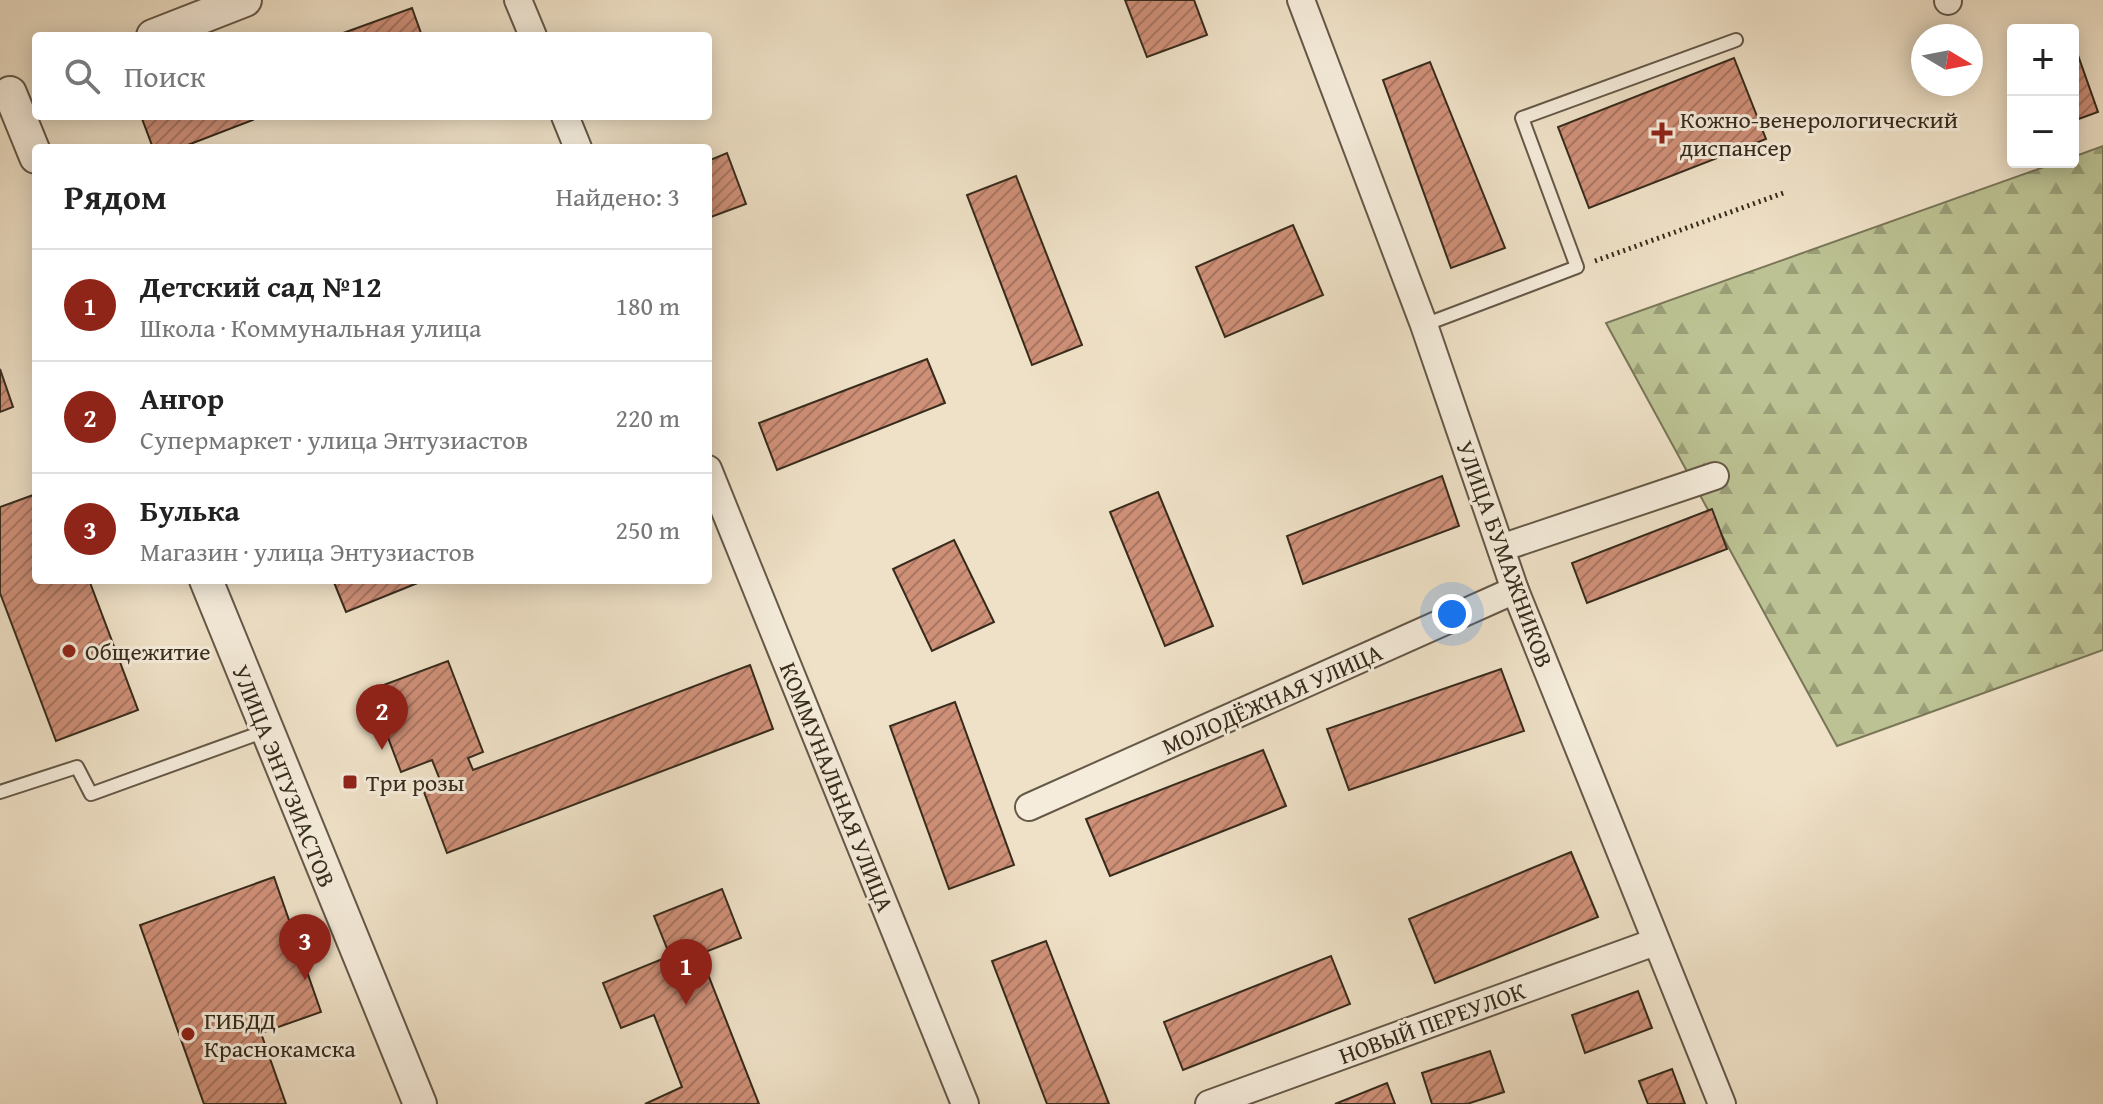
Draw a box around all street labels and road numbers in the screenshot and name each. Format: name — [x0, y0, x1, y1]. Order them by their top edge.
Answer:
street label: УЛИЦА БУМАЖНИКОВ — [1448, 436, 1562, 672]
street label: МОЛОДЁЖНАЯ УЛИЦА — [1156, 634, 1388, 763]
street label: КОММУНАЛЬНАЯ УЛИЦА — [771, 657, 903, 918]
street label: УЛИЦА ЭНТУЗИАСТОВ — [223, 660, 345, 892]
street label: НОВЫЙ ПЕРЕУЛОК — [1334, 973, 1530, 1073]

